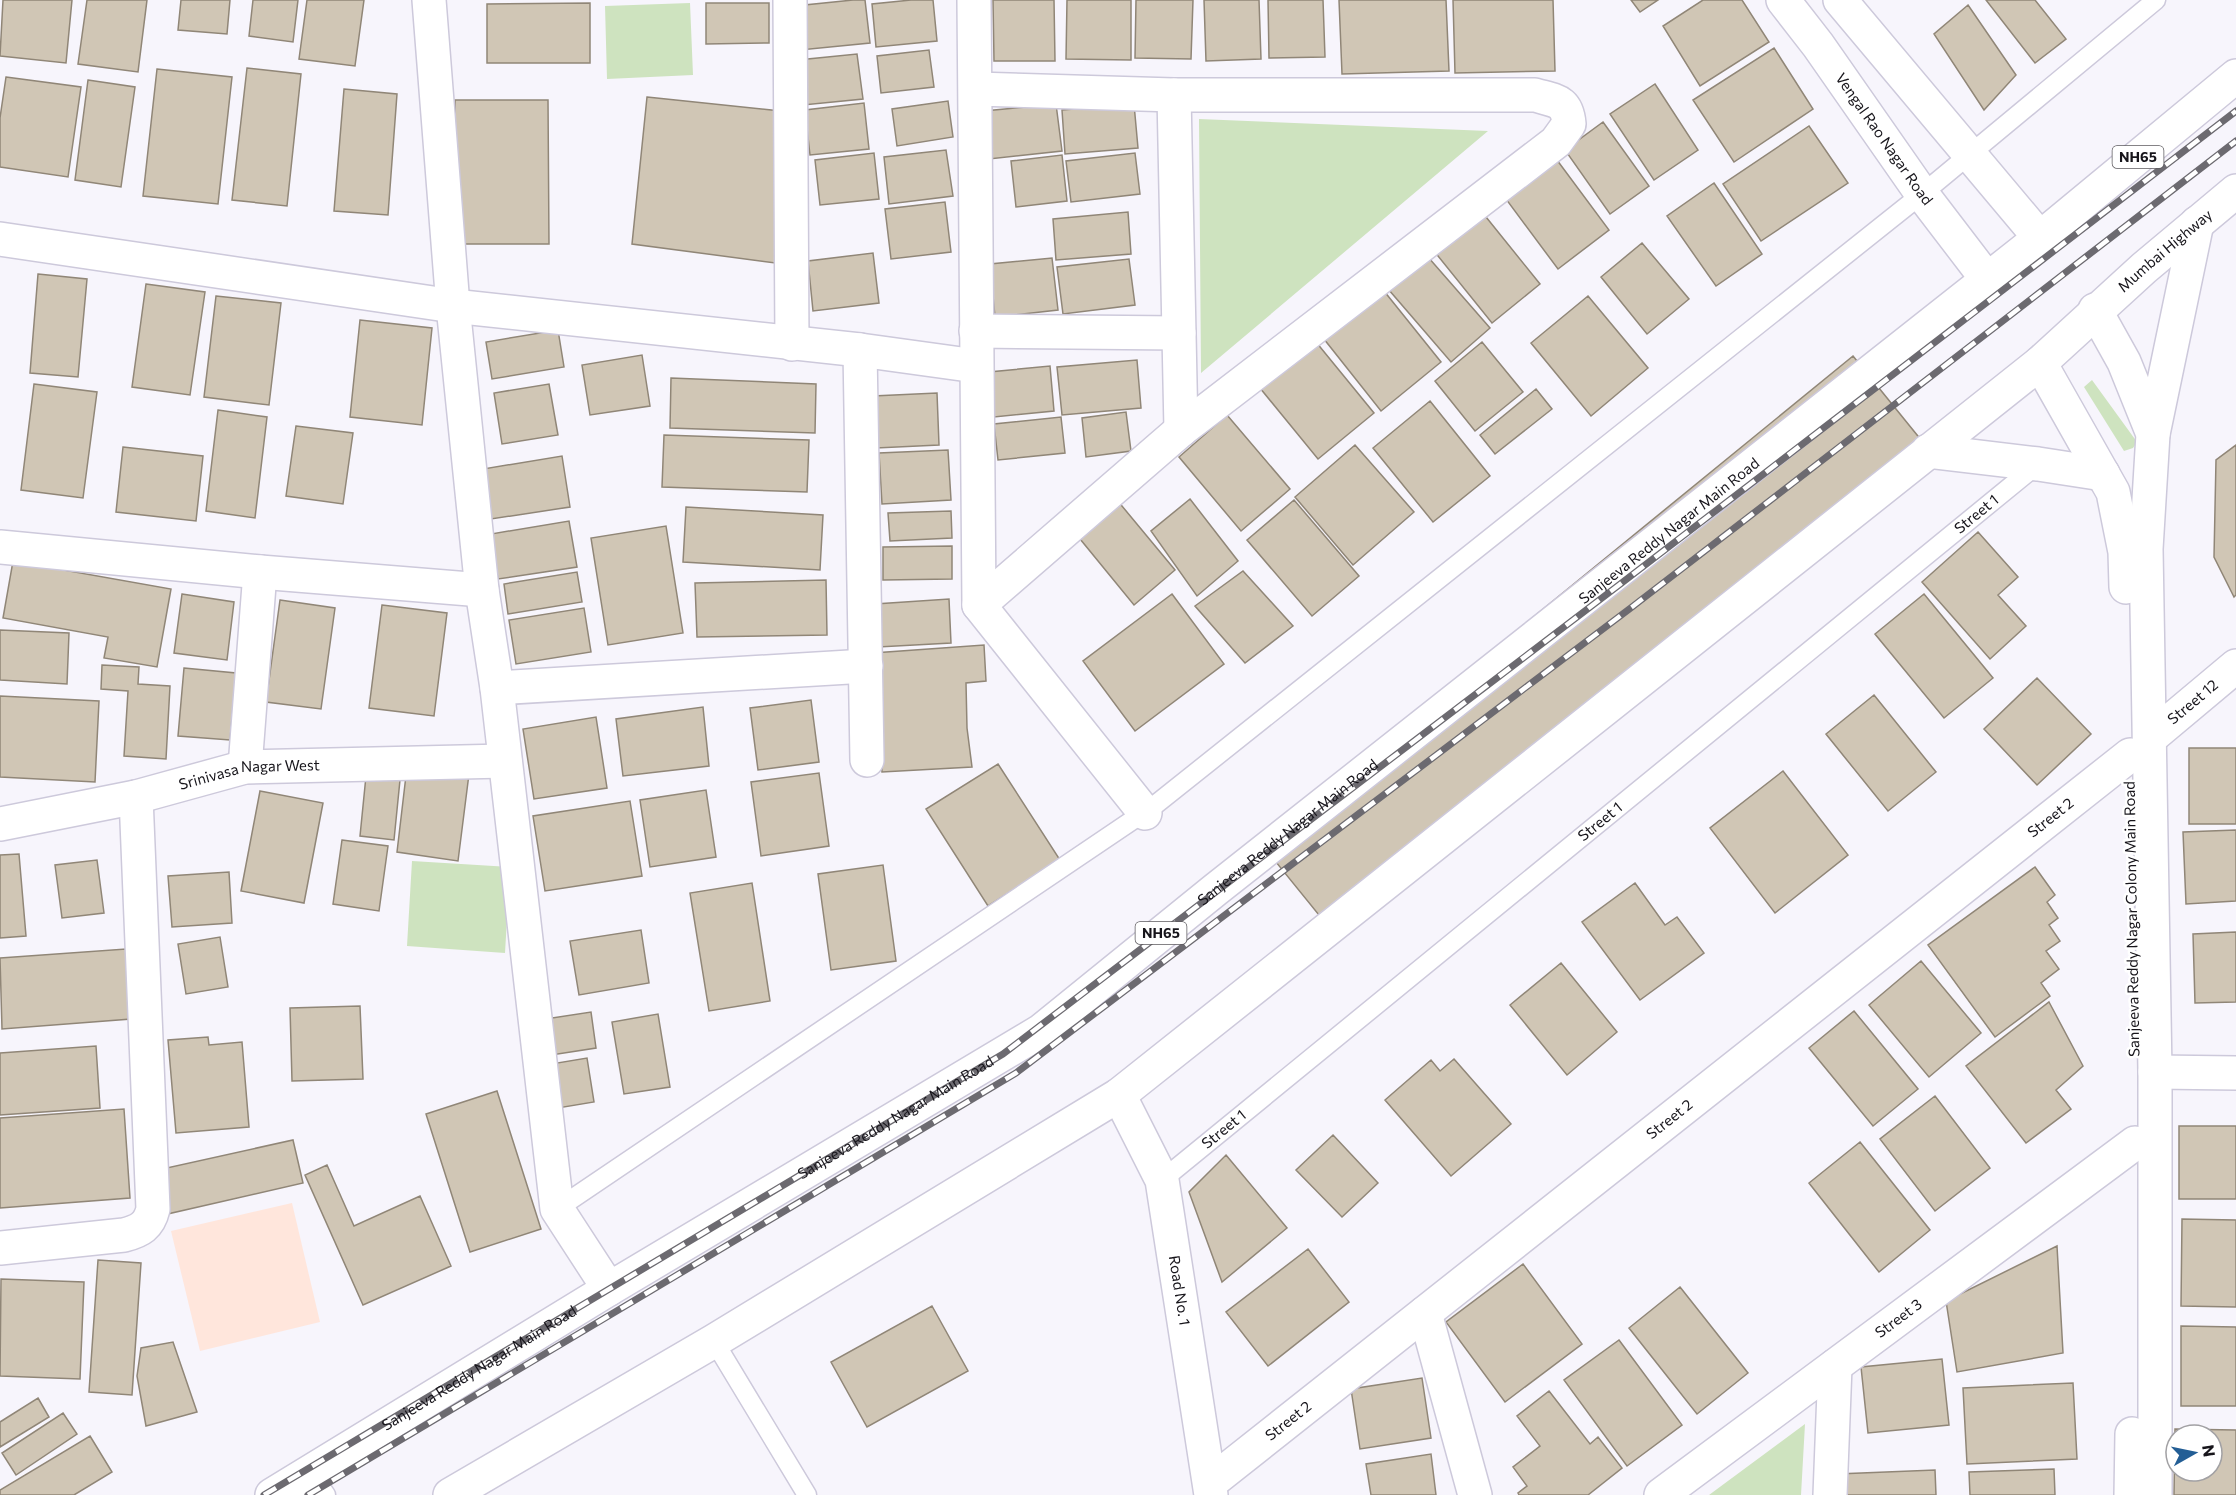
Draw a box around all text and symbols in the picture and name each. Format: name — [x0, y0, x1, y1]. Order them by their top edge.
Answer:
street label: Vengal Rao Nagar Road — [1832, 69, 1937, 208]
road number: NH65 — [2112, 146, 2164, 168]
street label: Mumbai Highway — [2114, 205, 2216, 295]
street label: Sanjeeva Reddy Nagar Main Road — [1575, 453, 1762, 607]
street label: Street 1 — [1950, 490, 2002, 537]
street label: Street 12 — [2163, 675, 2221, 727]
street label: Srinivasa Nagar West — [177, 755, 320, 793]
street label: Sanjeeva Reddy Nagar Main Road — [1193, 755, 1381, 909]
street label: Sanjeeva Reddy Nagar Colony Main Road — [2120, 781, 2142, 1057]
street label: Street 2 — [2023, 793, 2077, 841]
street label: Street 1 — [1574, 798, 1625, 844]
road number: NH65 — [1136, 922, 1186, 944]
street label: Sanjeeva Reddy Nagar Main Road — [794, 1051, 996, 1182]
street label: Street 2 — [1642, 1095, 1696, 1142]
street label: Street 1 — [1198, 1105, 1249, 1152]
street label: Road No. 1 — [1166, 1254, 1194, 1327]
street label: Street 3 — [1871, 1294, 1925, 1341]
street label: Sanjeeva Reddy Nagar Main Road — [378, 1301, 579, 1434]
street label: Street 2 — [1261, 1396, 1314, 1444]
north arrow — [2164, 1423, 2224, 1483]
text: N — [2199, 1443, 2220, 1458]

